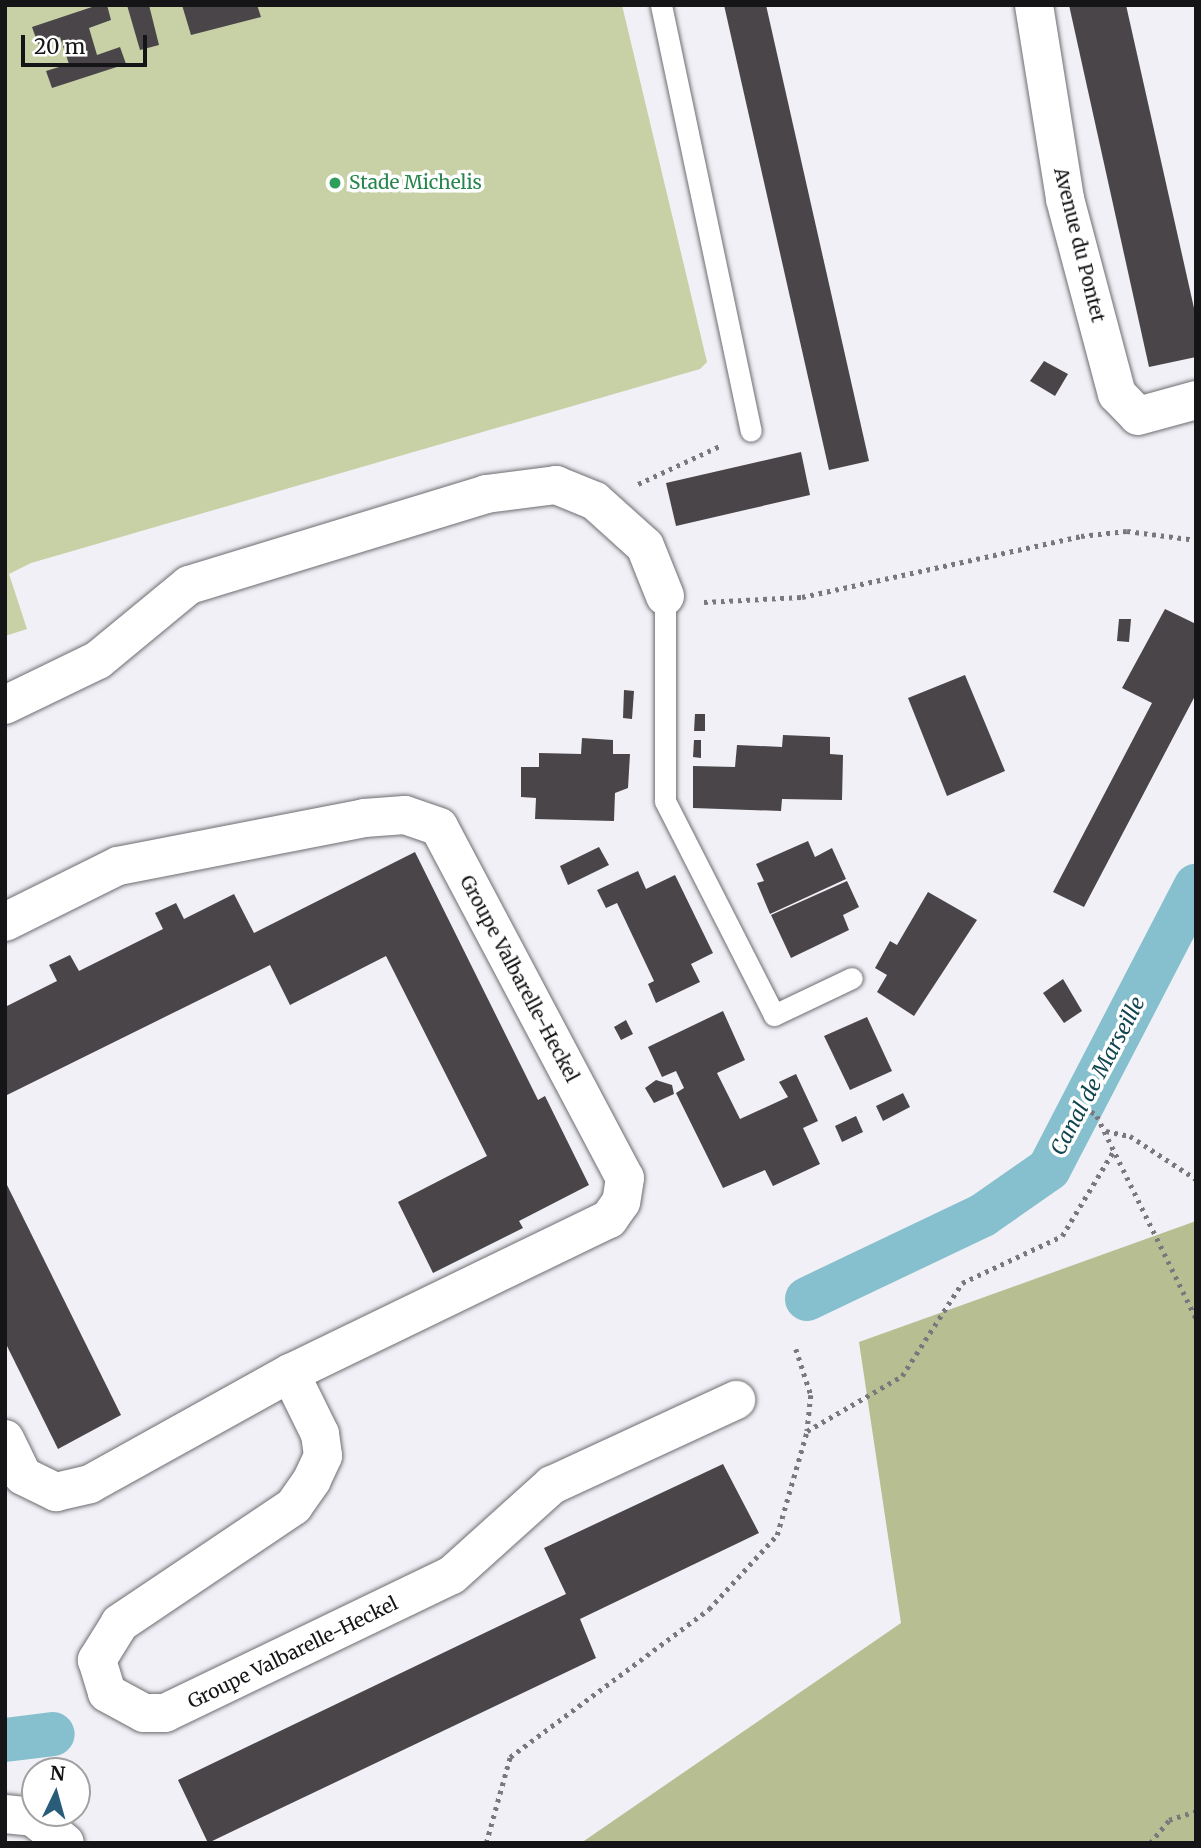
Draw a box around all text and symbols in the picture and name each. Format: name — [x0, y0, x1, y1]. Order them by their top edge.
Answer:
scale bar — [24, 21, 150, 65]
text: 20 m — [34, 33, 85, 60]
street label: Avenue du Pontet — [1049, 165, 1109, 325]
place label: Stade Michelis — [349, 172, 482, 194]
marker: Stade Michelis — [327, 175, 343, 191]
street label: Groupe Valbarelle-Heckel — [455, 872, 583, 1086]
water label: Canal de Marseille — [1046, 992, 1150, 1160]
street label: Groupe Valbarelle-Heckel — [184, 1592, 402, 1714]
north arrow — [21, 1757, 91, 1827]
text: N — [49, 1760, 66, 1786]

